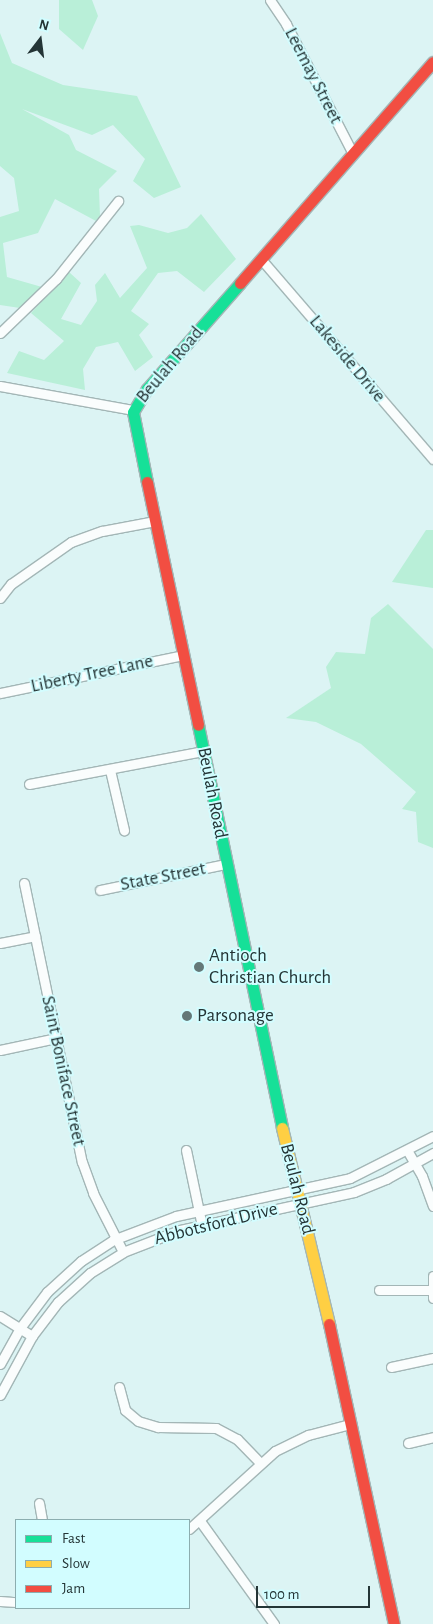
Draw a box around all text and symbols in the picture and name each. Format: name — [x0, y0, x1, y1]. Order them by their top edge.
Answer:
north arrow — [15, 15, 65, 65]
text: N — [37, 17, 50, 34]
street label: Leemay Street — [279, 24, 347, 128]
street label: Lakeside Drive — [304, 311, 390, 407]
street label: Beulah Road — [131, 322, 209, 408]
street label: Liberty Tree Lane — [29, 650, 155, 698]
street label: Beulah Road — [192, 745, 232, 841]
street label: State Street — [119, 858, 207, 896]
place label: Antioch Christian Church — [209, 945, 331, 989]
marker: Antioch Christian Church — [193, 961, 205, 973]
street label: Saint Boniface Street — [36, 994, 90, 1148]
place label: Parsonage — [197, 1005, 274, 1027]
marker: Parsonage — [181, 1010, 193, 1022]
street label: Beulah Road — [275, 1141, 319, 1237]
street label: Abbotsford Drive — [152, 1198, 280, 1250]
legend — [15, 1519, 190, 1609]
text: Fast — [62, 1531, 85, 1546]
text: Slow — [62, 1556, 90, 1571]
scale bar — [258, 1576, 372, 1608]
text: Jam — [62, 1581, 85, 1596]
text: 100 m — [264, 1587, 299, 1602]

